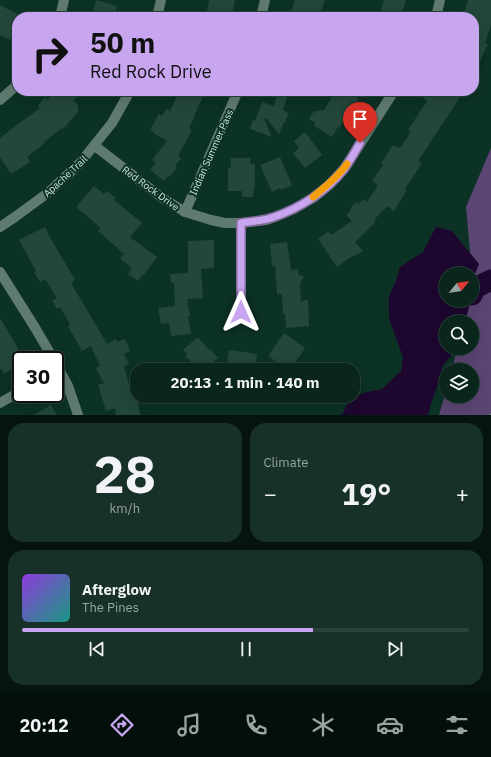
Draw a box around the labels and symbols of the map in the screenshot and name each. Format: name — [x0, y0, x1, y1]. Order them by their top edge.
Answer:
pin — [343, 102, 377, 143]
street label: Indian Summer Pass — [187, 107, 236, 197]
street label: Apache Trail — [41, 152, 90, 200]
street label: Red Rock Drive — [120, 163, 182, 214]
north arrow — [439, 267, 479, 307]
position arrow — [220, 291, 262, 333]
speed limit sign: 30 — [12, 351, 64, 403]

